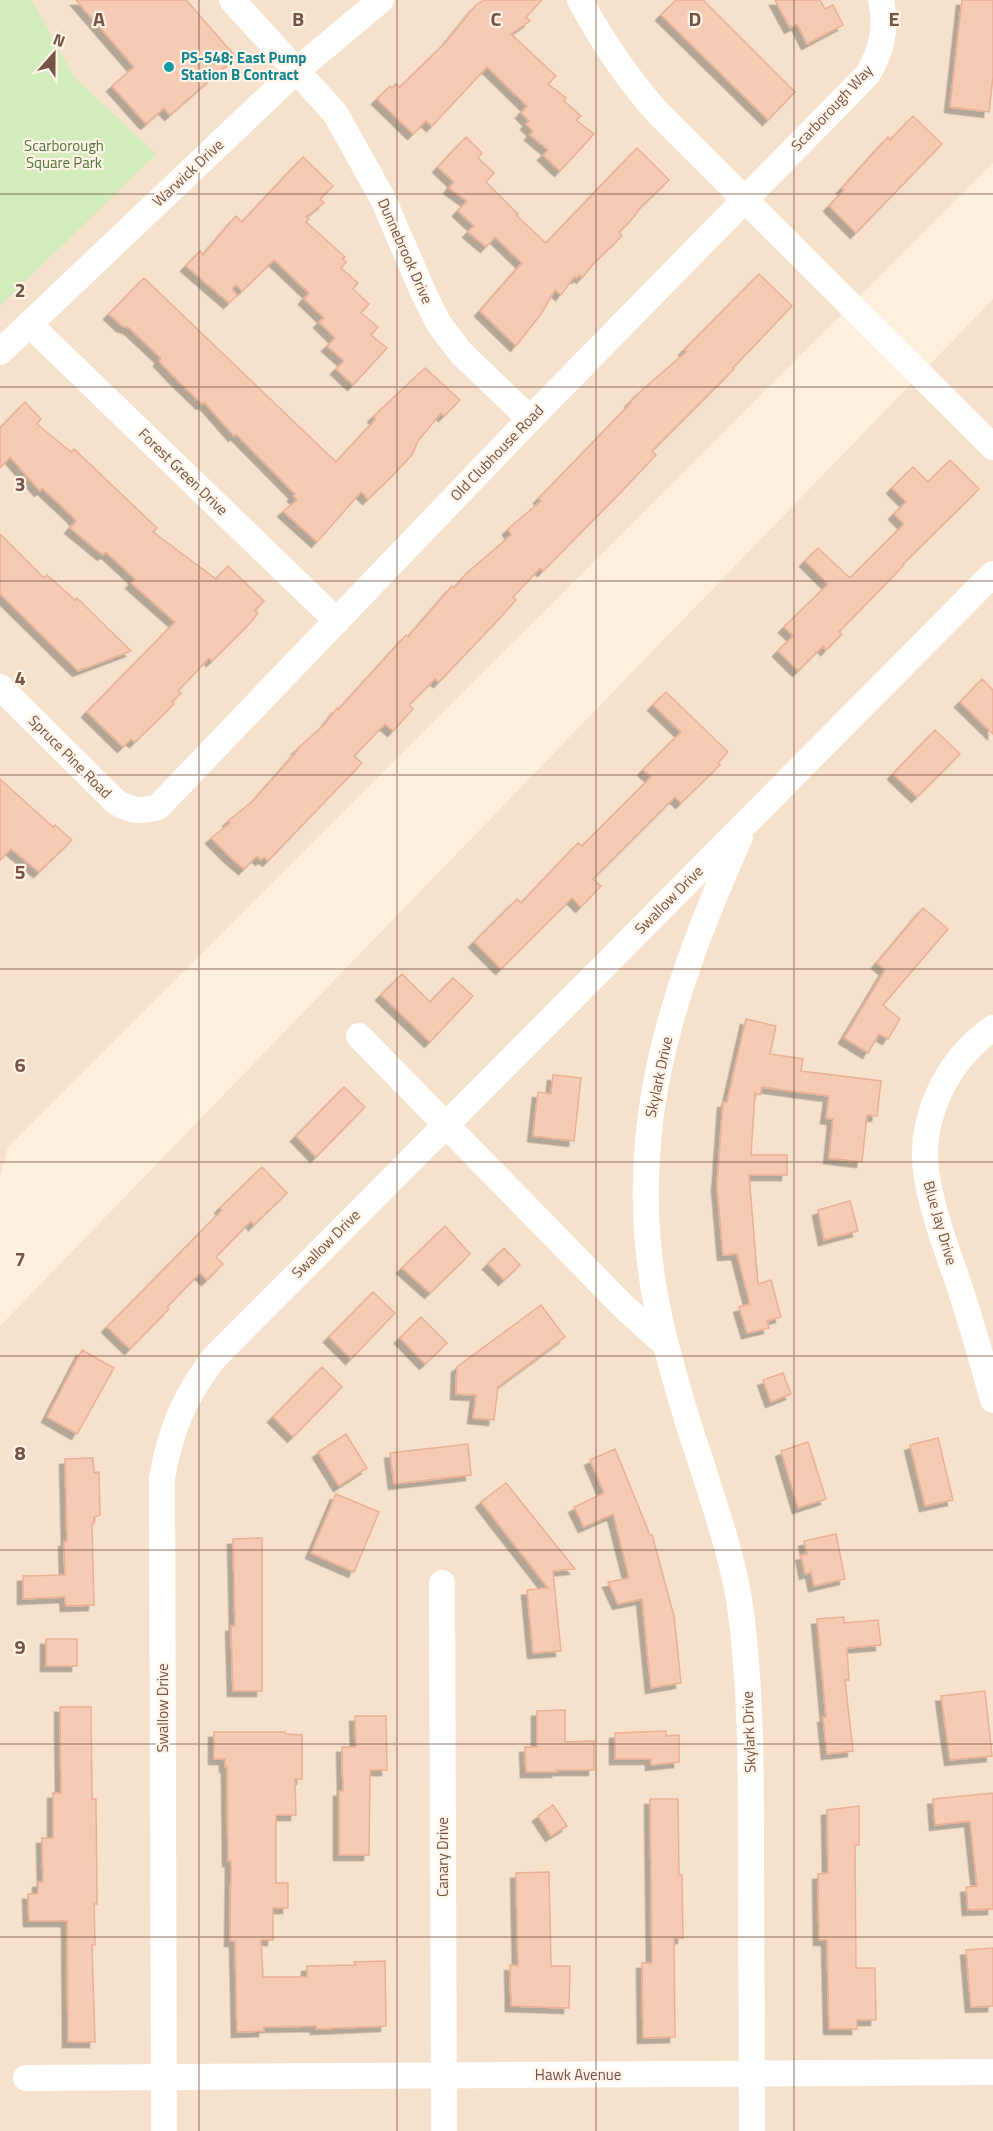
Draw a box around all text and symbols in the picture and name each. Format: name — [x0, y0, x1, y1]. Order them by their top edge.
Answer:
text: A — [93, 3, 105, 34]
text: B — [292, 3, 304, 34]
text: C — [491, 3, 502, 34]
text: D — [689, 3, 701, 34]
text: E — [888, 3, 900, 34]
north arrow — [24, 24, 84, 84]
text: N — [50, 27, 69, 53]
place label: PS-548; East Pump Station B Contract — [181, 46, 307, 86]
street label: Scarborough Way — [785, 59, 878, 156]
marker: PS-548; East Pump Station B Contract — [162, 60, 176, 74]
street label: Warwick Drive — [147, 133, 229, 212]
park label: Scarborough Square Park — [24, 134, 104, 174]
street label: Dunnebrook Drive — [372, 194, 439, 307]
text: 2 — [14, 274, 26, 305]
street label: Old Clubhouse Road — [444, 399, 549, 506]
street label: Forest Green Drive — [133, 423, 234, 521]
text: 3 — [14, 468, 26, 499]
text: 4 — [14, 662, 26, 693]
street label: Spruce Pine Road — [23, 710, 117, 804]
text: 5 — [14, 856, 26, 887]
street label: Swallow Drive — [629, 860, 708, 939]
street label: Skylark Drive — [639, 1034, 678, 1119]
text: 6 — [14, 1049, 26, 1080]
street label: Blue Jay Drive — [917, 1178, 963, 1268]
street label: Swallow Drive — [286, 1204, 365, 1283]
text: 7 — [14, 1243, 26, 1274]
text: 8 — [14, 1437, 26, 1468]
text: 9 — [14, 1631, 26, 1662]
street label: Swallow Drive — [151, 1663, 174, 1753]
street label: Skylark Drive — [736, 1691, 761, 1773]
street label: Canary Drive — [431, 1817, 454, 1897]
street label: Hawk Avenue — [535, 2063, 621, 2086]

